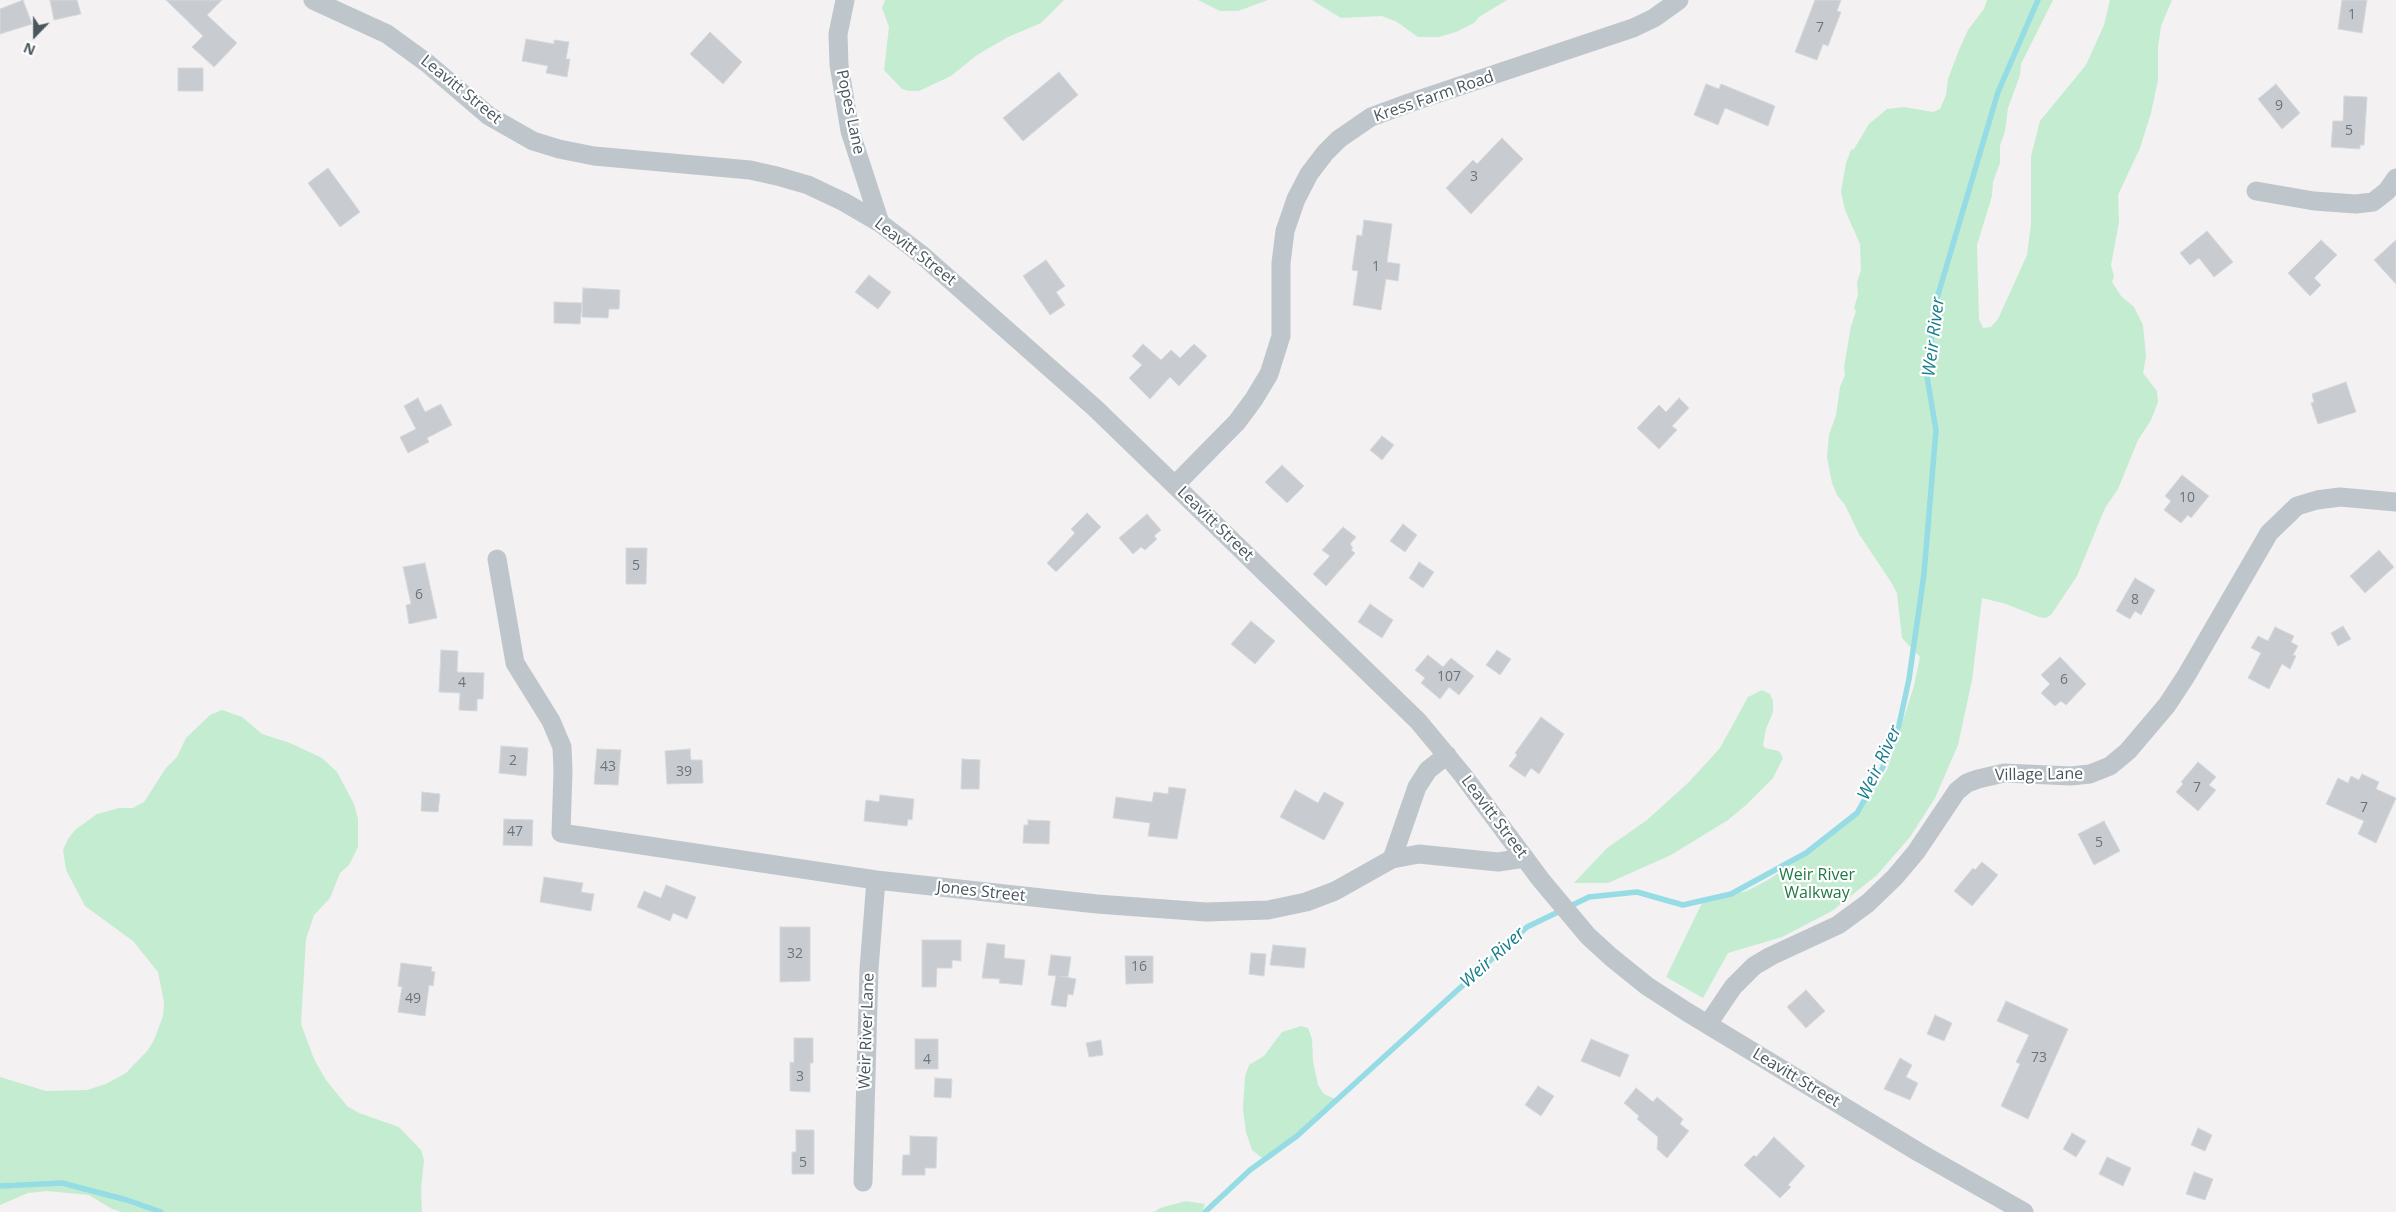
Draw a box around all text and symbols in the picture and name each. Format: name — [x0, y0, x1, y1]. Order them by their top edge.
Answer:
house number: 1 — [2348, 7, 2356, 23]
north arrow — [10, 10, 60, 60]
house number: 7 — [1816, 20, 1824, 36]
text: N — [20, 38, 38, 60]
street label: Leavitt Street — [417, 52, 505, 128]
street label: Kress Farm Road — [1372, 67, 1496, 127]
street label: Popes Lane — [832, 68, 868, 156]
house number: 9 — [2275, 98, 2283, 114]
house number: 5 — [2345, 123, 2353, 139]
house number: 3 — [1470, 169, 1478, 185]
street label: Leavitt Street — [870, 214, 960, 290]
house number: 1 — [1372, 259, 1380, 275]
water label: Weir River — [1918, 296, 1950, 378]
street label: Leavitt Street — [1173, 483, 1257, 565]
house number: 10 — [2179, 490, 2195, 506]
house number: 5 — [632, 558, 640, 574]
house number: 6 — [415, 587, 423, 603]
house number: 8 — [2131, 592, 2139, 608]
house number: 107 — [1437, 669, 1461, 685]
house number: 6 — [2060, 672, 2068, 688]
house number: 4 — [458, 675, 466, 691]
water label: Weir River — [1853, 722, 1907, 804]
house number: 2 — [509, 753, 517, 769]
house number: 43 — [600, 759, 616, 775]
house number: 39 — [676, 764, 692, 780]
street label: Village Lane — [1995, 765, 2083, 785]
street label: Leavitt Street — [1457, 772, 1531, 862]
house number: 7 — [2193, 780, 2201, 796]
house number: 7 — [2360, 800, 2368, 816]
house number: 47 — [507, 824, 523, 840]
house number: 5 — [2095, 835, 2103, 851]
park label: Weir River Walkway — [1779, 865, 1855, 903]
street label: Jones Street — [936, 878, 1026, 906]
water label: Weir River — [1456, 923, 1530, 993]
house number: 32 — [787, 946, 803, 962]
house number: 16 — [1131, 959, 1147, 975]
street label: Weir River Lane — [855, 973, 879, 1089]
house number: 49 — [405, 991, 421, 1007]
street label: Leavitt Street — [1749, 1044, 1843, 1112]
house number: 73 — [2031, 1050, 2047, 1066]
house number: 4 — [923, 1052, 931, 1068]
house number: 3 — [796, 1069, 804, 1085]
house number: 5 — [799, 1155, 807, 1171]

